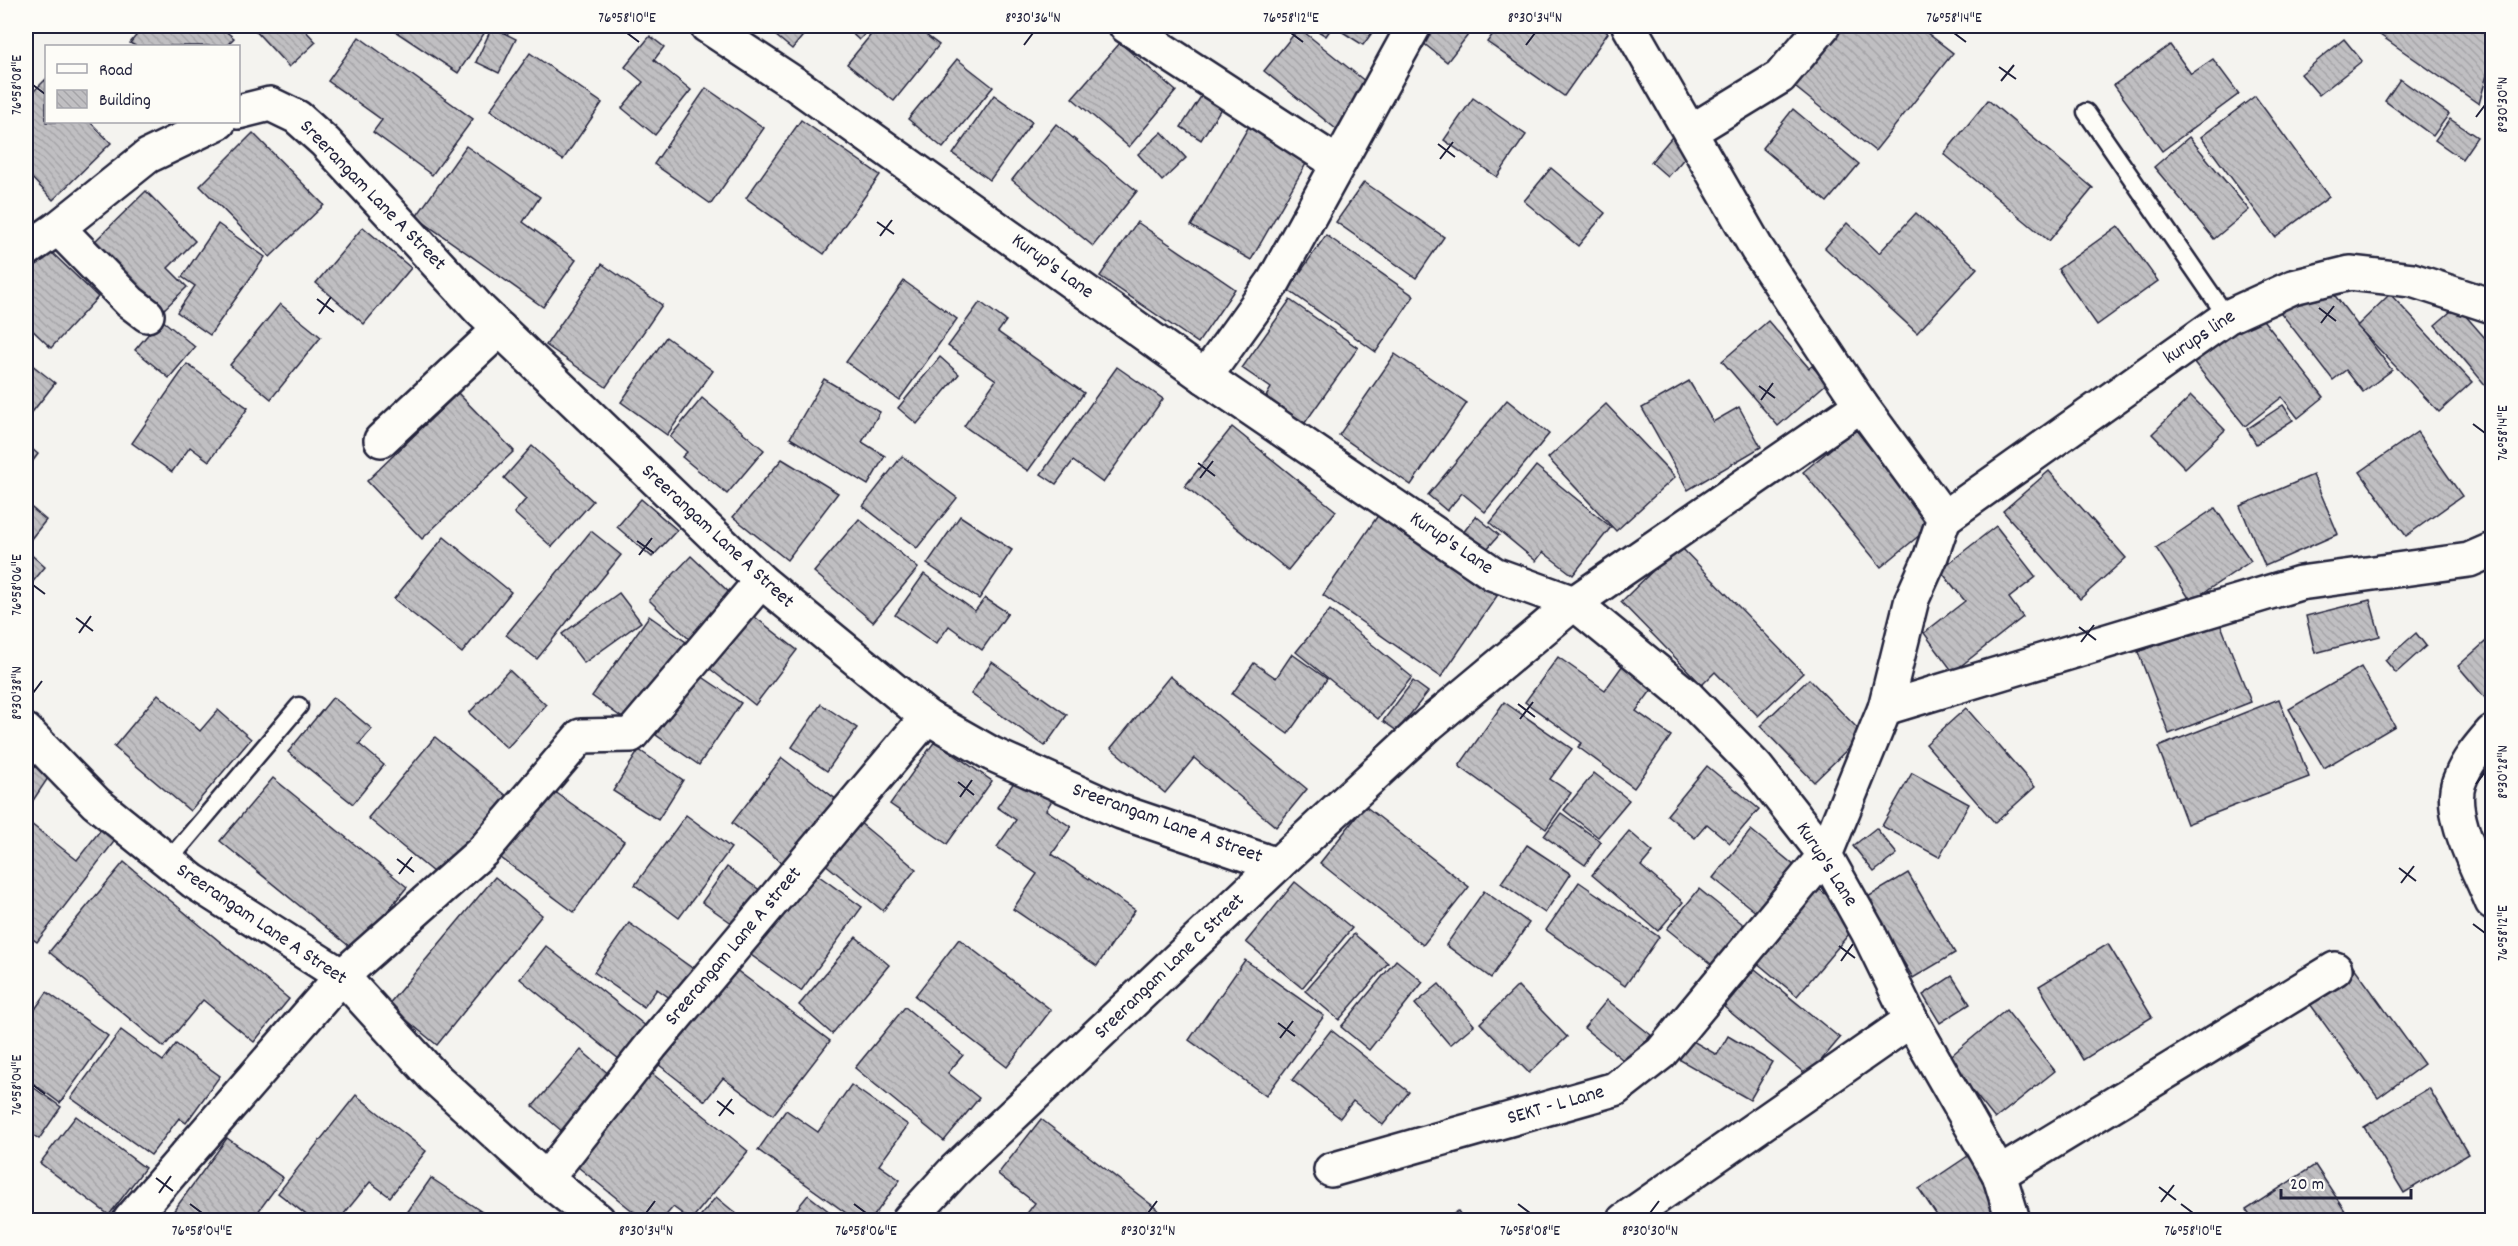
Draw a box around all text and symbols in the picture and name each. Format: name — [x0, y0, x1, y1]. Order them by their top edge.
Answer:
text: 76°58'10"E — [598, 8, 656, 30]
text: 8°30'36"N — [1005, 8, 1061, 30]
text: 76°58'12"E — [1263, 8, 1319, 30]
text: 8°30'34"N — [1508, 8, 1562, 30]
text: 76°58'14"E — [1926, 8, 1982, 30]
legend — [45, 45, 240, 123]
text: 76°58'08"E — [7, 55, 29, 115]
text: Road — [99, 59, 133, 84]
text: 8°30'30"N — [2493, 77, 2515, 133]
text: Building — [99, 89, 151, 114]
street label: Sreerangam Lane A Street — [292, 114, 452, 278]
street label: Kurup's Lane — [1005, 228, 1099, 307]
street label: kurups line — [2158, 303, 2242, 372]
text: 76°58'14"E — [2493, 405, 2515, 461]
street label: Sreerangam Lane A Street — [634, 458, 800, 616]
street label: Kurup's Lane — [1404, 506, 1499, 582]
text: 76°58'06"E — [7, 554, 29, 616]
text: 8°30'38"N — [7, 666, 29, 720]
text: 8°30'28"N — [2493, 745, 2515, 799]
street label: Sreerangam Lane A Street — [1068, 777, 1266, 871]
street label: Kurup's Lane — [1788, 817, 1864, 913]
street label: Sreerangam Lane A Street — [170, 857, 352, 993]
street label: Sreerangam Lane A street — [659, 861, 809, 1033]
street label: Sreerangam Lane C Street — [1088, 888, 1252, 1046]
text: 76°58'12"E — [2493, 905, 2515, 961]
text: 76°58'04"E — [7, 1055, 29, 1115]
street label: SEKT - L Lane — [1504, 1079, 1608, 1133]
scale bar — [2281, 1162, 2412, 1200]
text: 20 m — [2290, 1173, 2324, 1198]
text: 76°58'04"E — [172, 1221, 232, 1243]
text: 8°30'34"N — [619, 1221, 673, 1243]
text: 76°58'06"E — [835, 1221, 897, 1243]
text: 8°30'32"N — [1121, 1221, 1175, 1243]
text: 76°58'08"E — [1500, 1221, 1560, 1243]
text: 8°30'30"N — [1622, 1221, 1678, 1243]
text: 76°58'10"E — [2164, 1221, 2222, 1243]

